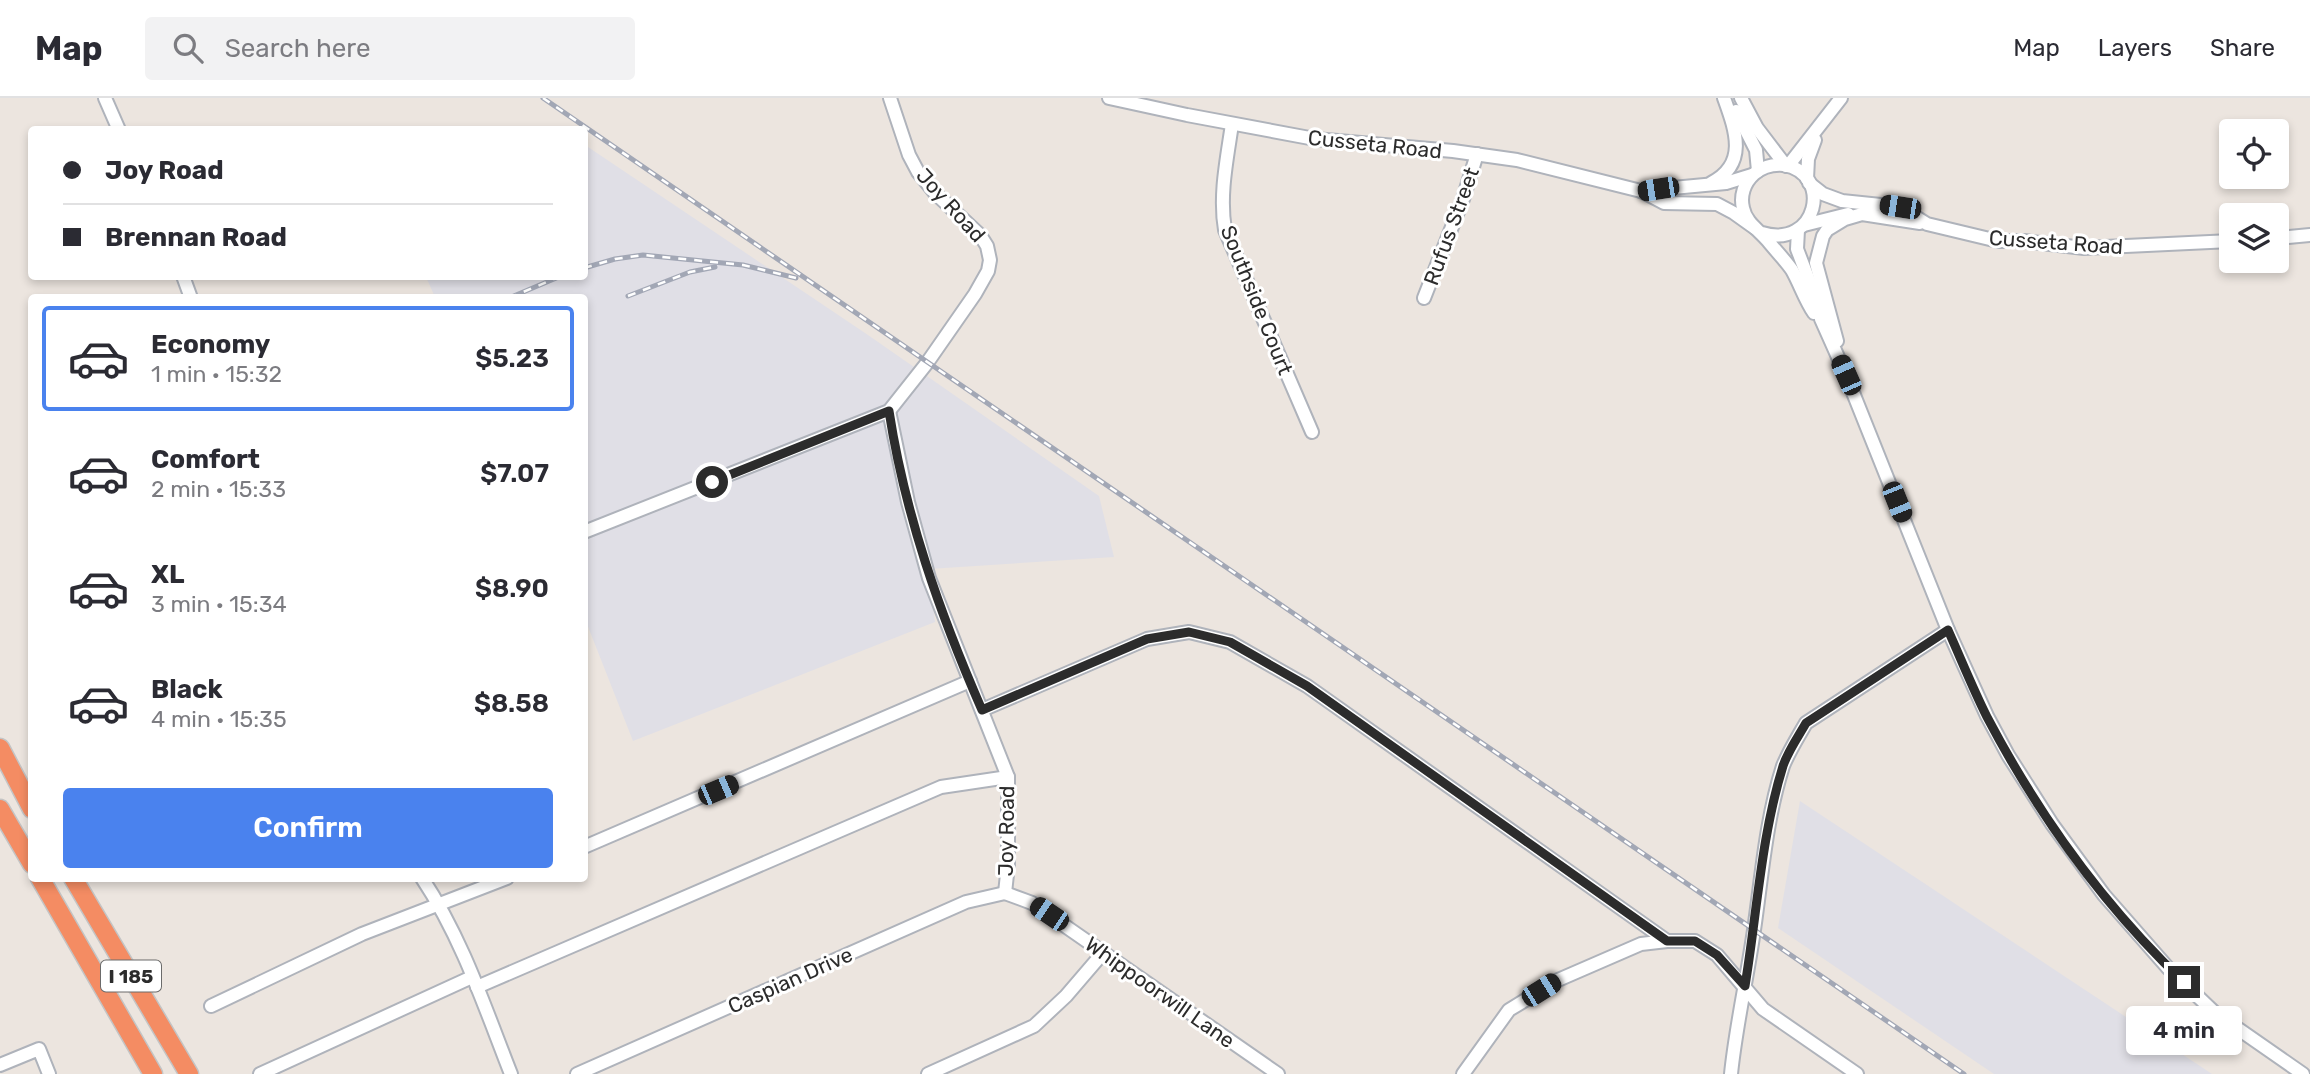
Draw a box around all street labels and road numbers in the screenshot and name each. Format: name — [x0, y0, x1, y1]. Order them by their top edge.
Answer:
street label: Cusseta Road — [1307, 125, 1443, 163]
street label: Joy Road — [911, 163, 991, 247]
street label: Rufus Street — [1418, 164, 1484, 288]
street label: Southside Court — [1216, 222, 1298, 378]
street label: Cusseta Road — [1988, 225, 2124, 259]
street label: Joy Road — [993, 785, 1019, 877]
street label: Whippoorwill Lane — [1080, 931, 1240, 1053]
street label: Caspian Drive — [724, 941, 856, 1019]
road number: I 185 — [101, 960, 161, 992]

